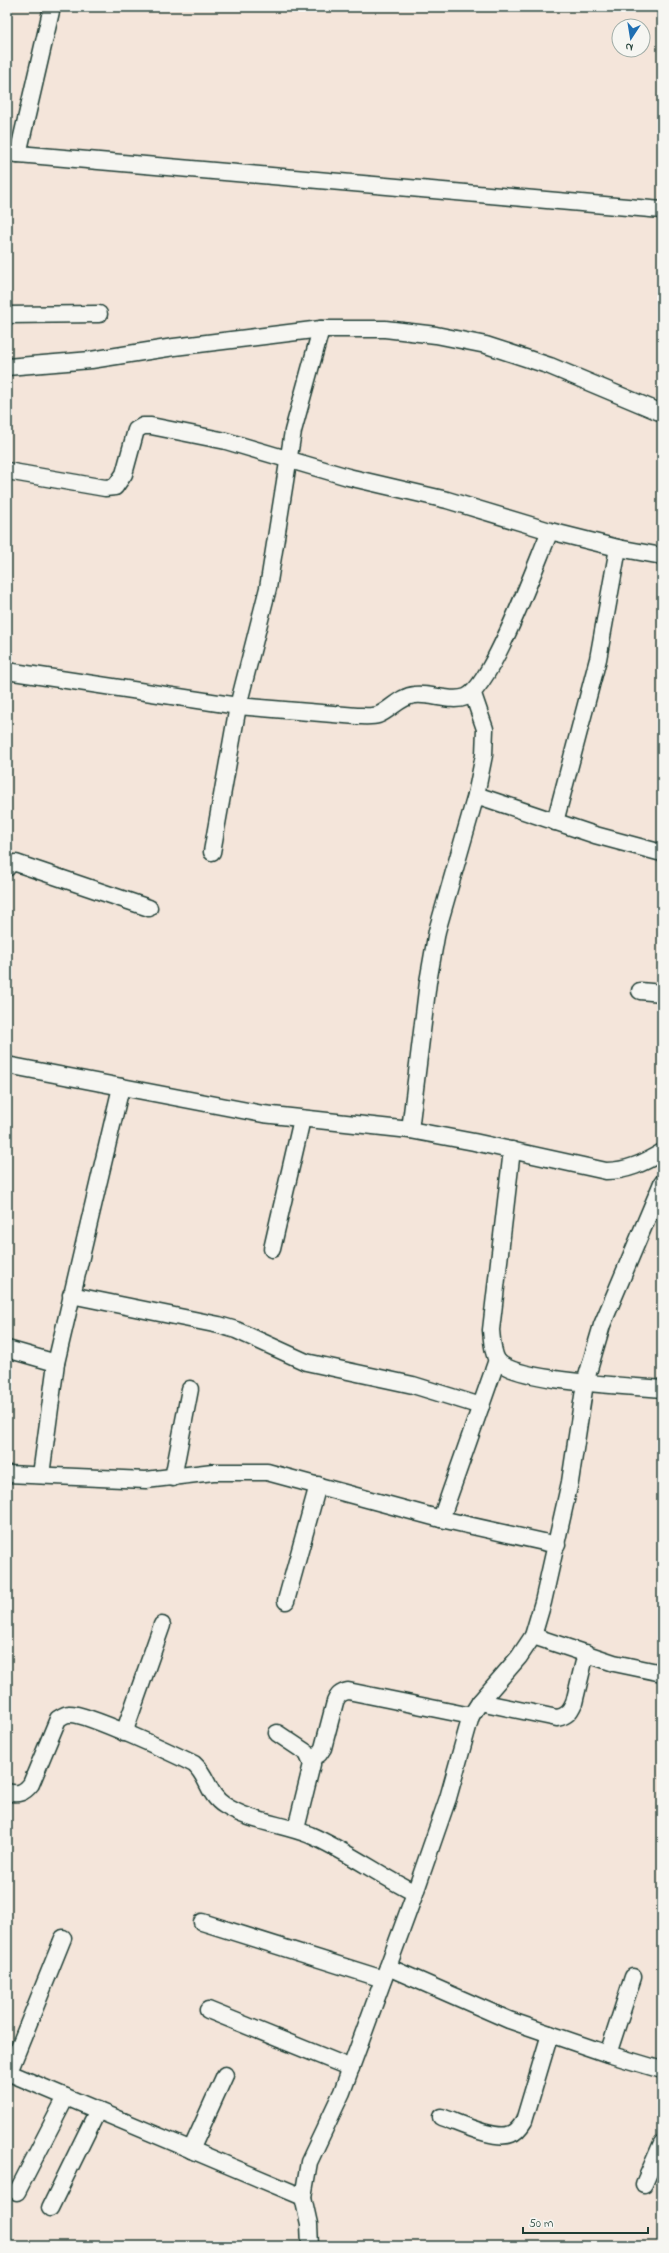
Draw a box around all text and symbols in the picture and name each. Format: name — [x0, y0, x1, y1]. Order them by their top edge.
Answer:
north arrow — [611, 18, 651, 58]
text: N — [624, 38, 634, 55]
scale bar — [523, 2209, 648, 2235]
text: 50 m — [529, 2215, 553, 2233]

